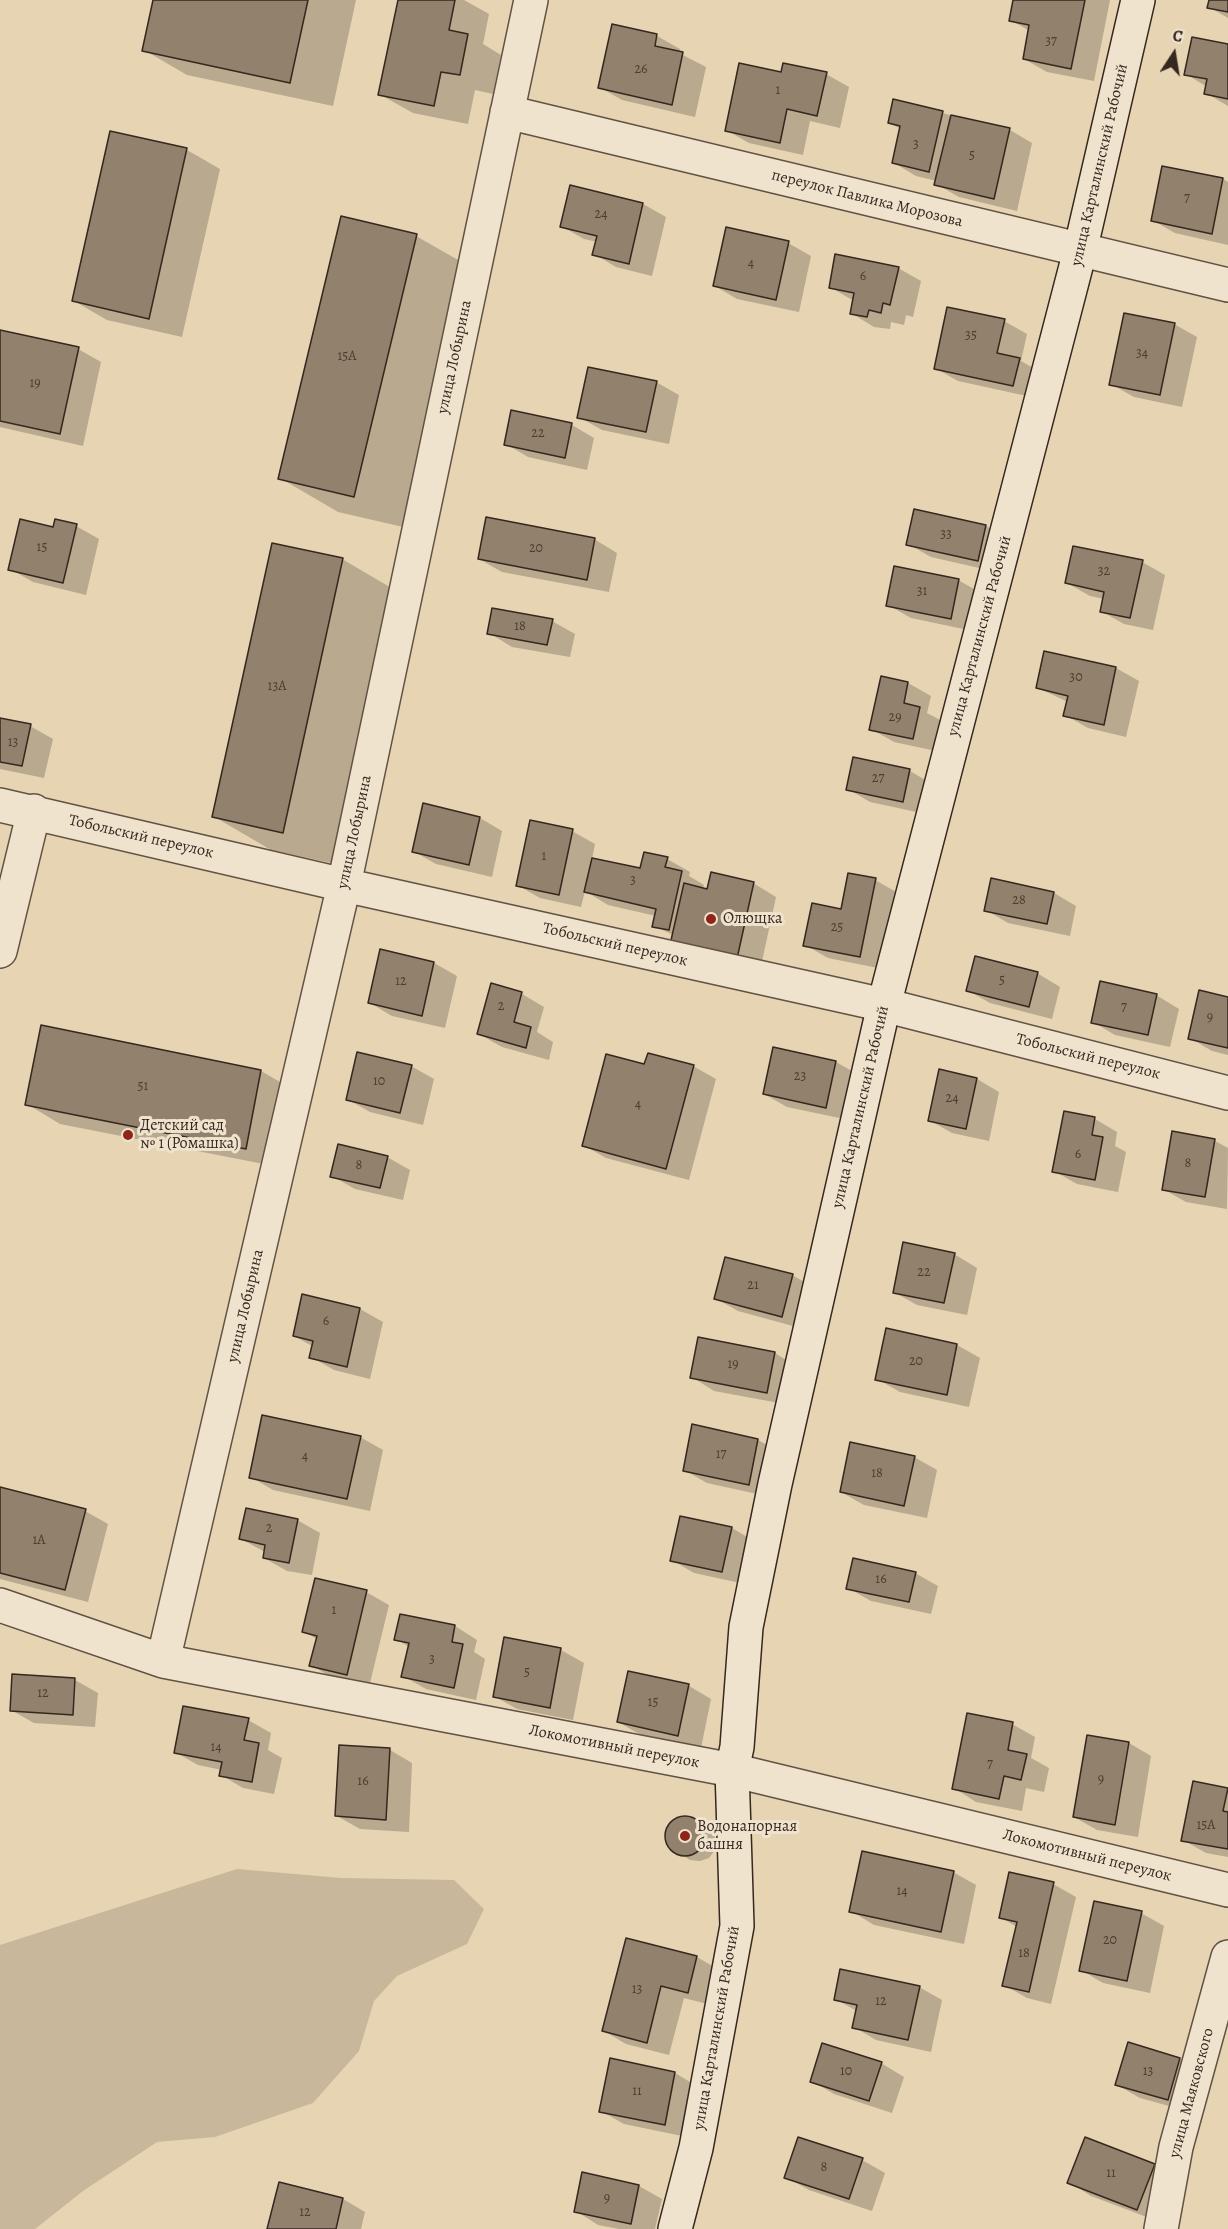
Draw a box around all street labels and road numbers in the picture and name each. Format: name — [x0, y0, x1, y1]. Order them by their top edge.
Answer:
street label: улица Карталинский Рабочий — [1067, 62, 1133, 268]
street label: переулок Павлика Морозова — [769, 166, 965, 232]
street label: улица Лобырина — [434, 298, 476, 416]
street label: улица Карталинский Рабочий — [944, 534, 1016, 738]
street label: улица Лобырина — [334, 773, 376, 891]
street label: Тобольский переулок — [67, 811, 215, 863]
street label: Тобольский переулок — [541, 919, 689, 971]
street label: улица Карталинский Рабочий — [828, 1004, 894, 1210]
street label: Тобольский переулок — [1014, 1030, 1162, 1084]
street label: улица Лобырина — [224, 1247, 268, 1365]
street label: Локомотивный переулок — [527, 1721, 701, 1773]
street label: Локомотивный переулок — [1001, 1826, 1173, 1886]
street label: улица Карталинский Рабочий — [690, 1924, 744, 2132]
street label: улица Маяковского — [1165, 2026, 1219, 2160]

